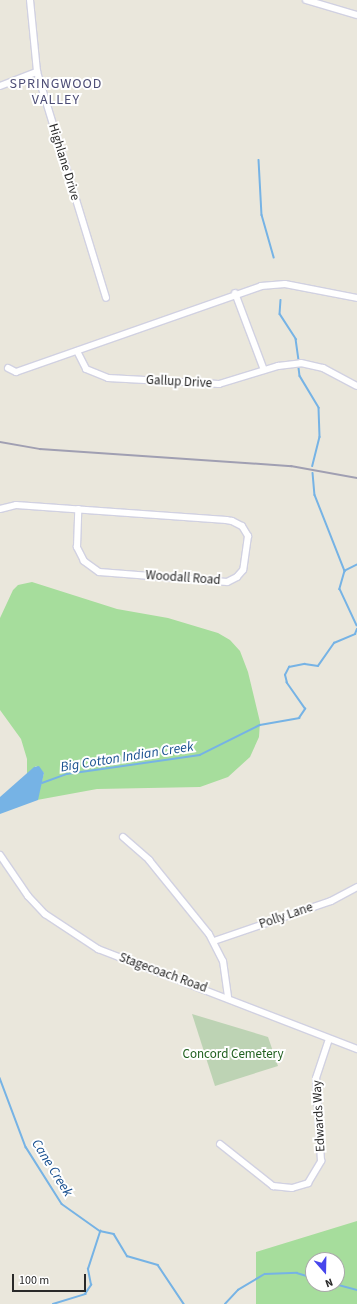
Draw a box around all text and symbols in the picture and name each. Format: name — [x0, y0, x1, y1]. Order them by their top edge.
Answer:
district label: SPRINGWOOD VALLEY — [10, 76, 102, 108]
street label: Highlane Drive — [45, 122, 83, 202]
street label: Gallup Drive — [146, 372, 212, 392]
street label: Woodall Road — [145, 568, 221, 588]
water label: Big Cotton Indian Creek — [59, 738, 195, 776]
street label: Polly Lane — [257, 900, 315, 932]
street label: Stagecoach Road — [117, 950, 209, 996]
park label: Concord Cemetery — [182, 1046, 284, 1062]
street label: Edwards Way — [309, 1080, 329, 1152]
water label: Cane Creek — [28, 1136, 76, 1200]
north arrow — [305, 1252, 345, 1292]
scale bar — [14, 1266, 88, 1292]
text: 100 m — [19, 1272, 49, 1289]
text: N — [323, 1275, 335, 1291]

